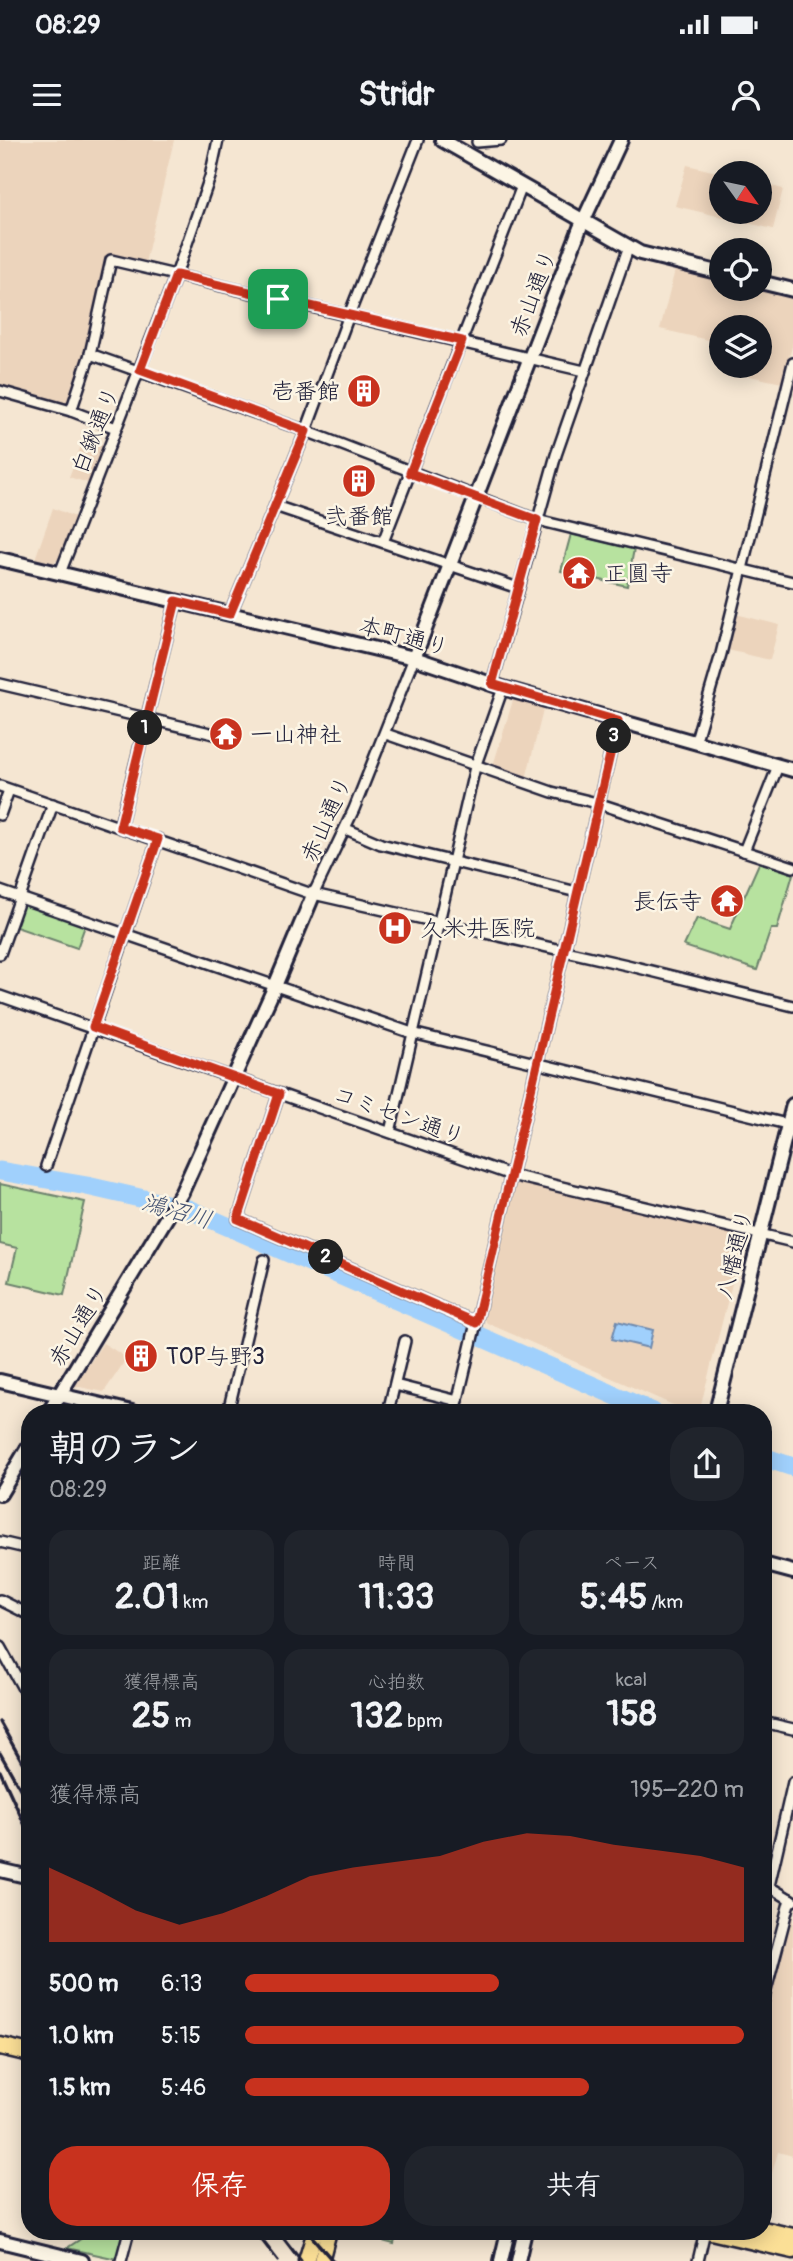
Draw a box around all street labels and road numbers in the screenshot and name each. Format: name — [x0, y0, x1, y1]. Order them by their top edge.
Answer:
street label: 赤山通り — [503, 245, 563, 341]
street label: 白鍬通り — [65, 382, 126, 478]
street label: 本町通り — [356, 611, 452, 662]
street label: 赤山通り — [295, 771, 358, 867]
street label: コミセン通り — [329, 1079, 469, 1152]
street label: 八幡通り — [709, 1206, 760, 1302]
street label: 赤山通り — [42, 1278, 115, 1372]

